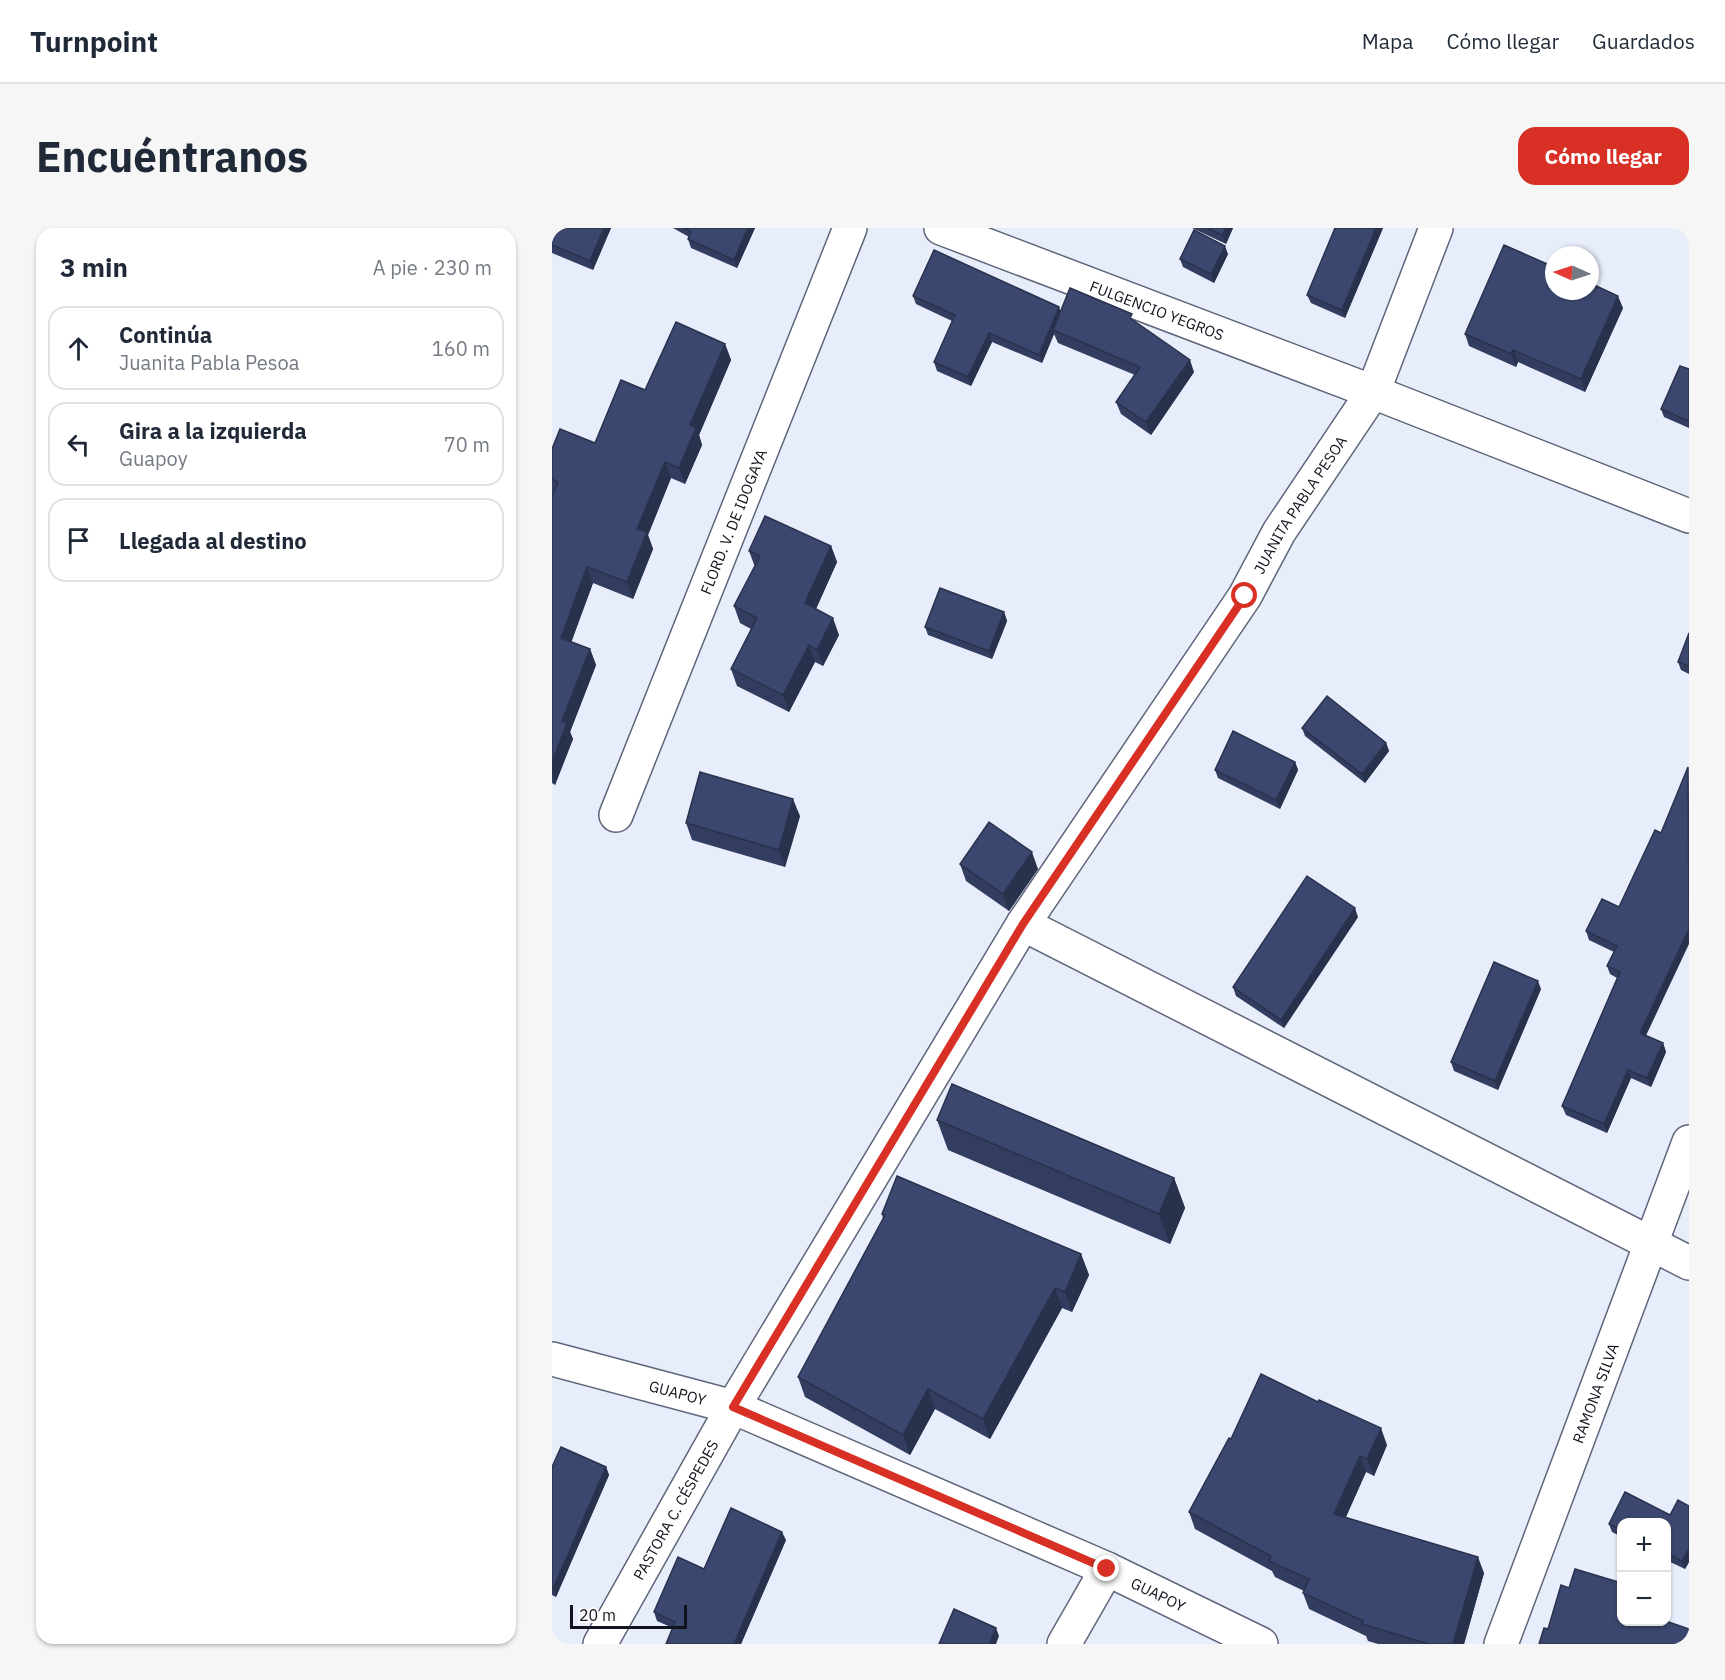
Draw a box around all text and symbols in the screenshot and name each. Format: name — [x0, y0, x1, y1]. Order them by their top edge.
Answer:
text: Turnpoint — [30, 23, 158, 60]
text: Mapa — [1362, 27, 1413, 55]
text: Cómo llegar — [1446, 27, 1559, 55]
text: Guardados — [1592, 27, 1695, 55]
button: Cómo llegar — [1518, 127, 1689, 185]
text: Encuéntranos — [36, 129, 308, 184]
north arrow — [1545, 246, 1599, 300]
text: 3 min — [60, 250, 128, 284]
text: A pie · 230 m — [373, 254, 492, 281]
street label: FULGENCIO YEGROS — [1087, 276, 1227, 344]
text: Continúa — [119, 320, 212, 349]
icon: ahead — [62, 332, 95, 365]
text: 160 m — [432, 335, 490, 362]
text: Juanita Pabla Pesoa — [119, 349, 299, 376]
text: Gira a la izquierda — [119, 416, 307, 445]
icon: left — [62, 428, 95, 461]
text: 70 m — [444, 431, 490, 458]
street label: JUANITA PABLA PESOA — [1249, 431, 1351, 577]
text: Guapoy — [119, 445, 188, 472]
street label: FLORD. V. DE IDOGAYA — [696, 446, 771, 597]
icon: arrive — [62, 524, 95, 557]
text: Llegada al destino — [119, 526, 307, 555]
route start — [1231, 582, 1257, 608]
street label: RAMONA SILVA — [1568, 1340, 1622, 1446]
street label: GUAPOY — [647, 1376, 708, 1409]
street label: PASTORA C. CÉSPEDES — [629, 1436, 722, 1583]
map controls — [1617, 1518, 1671, 1626]
button: + — [1617, 1518, 1671, 1572]
route end — [1093, 1555, 1119, 1581]
button: − — [1617, 1572, 1671, 1626]
street label: GUAPOY — [1128, 1573, 1189, 1615]
scale bar — [570, 1602, 687, 1630]
text: 20 m — [579, 1605, 616, 1625]

